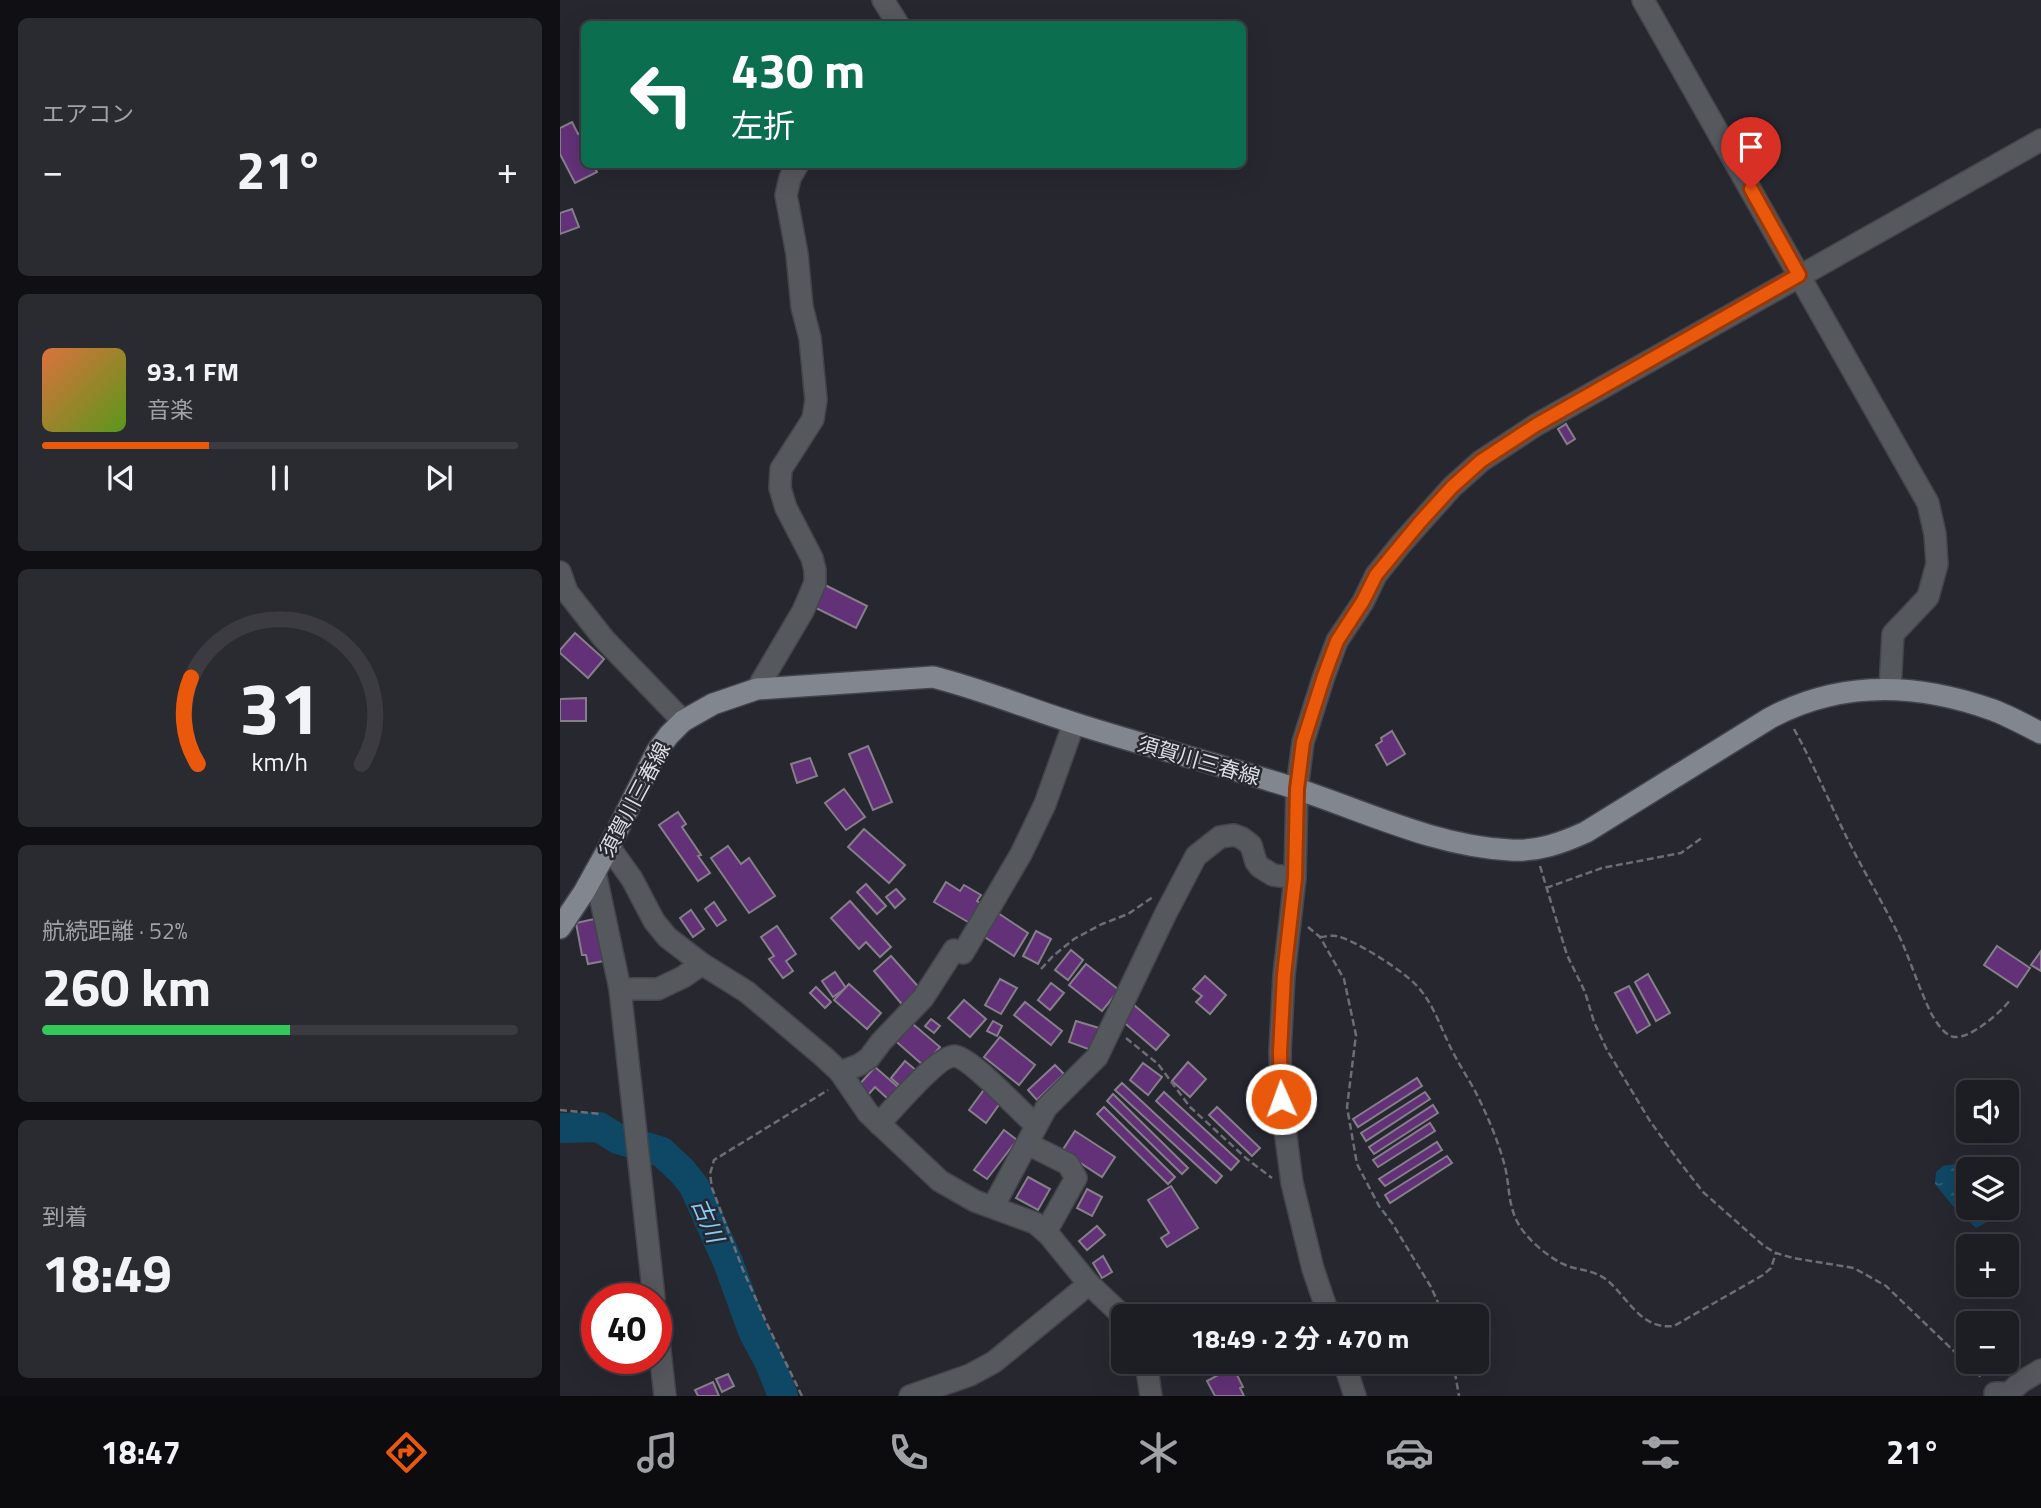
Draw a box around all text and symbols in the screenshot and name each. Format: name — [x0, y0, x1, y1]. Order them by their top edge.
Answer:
text: 430 m — [731, 32, 865, 107]
icon: left — [616, 49, 707, 140]
text: エアコン — [42, 96, 134, 131]
text: 左折 — [731, 101, 795, 149]
pin — [1721, 117, 1781, 189]
icon: arrive — [1732, 128, 1770, 166]
text: 21° — [236, 130, 324, 209]
text: − — [42, 141, 63, 199]
text: + — [497, 141, 518, 199]
text: 93.1 FM — [147, 352, 239, 391]
text: 音楽 — [147, 392, 193, 427]
icon: previous — [102, 459, 140, 497]
icon: pause — [261, 459, 299, 497]
icon: next — [420, 459, 458, 497]
text: 31 — [239, 652, 321, 762]
street label: 須賀川三春線 — [1134, 727, 1264, 793]
street label: 須賀川三春線 — [590, 736, 678, 862]
text: km/h — [252, 743, 308, 781]
text: 航続距離 · 52% — [42, 913, 188, 948]
text: 260 km — [42, 947, 211, 1026]
position arrow — [1244, 1062, 1318, 1136]
map controls — [1956, 1080, 2019, 1374]
button: sound — [1956, 1080, 2019, 1143]
button: layers — [1956, 1157, 2019, 1220]
water label: 古川 — [683, 1192, 734, 1251]
text: 到着 — [42, 1199, 88, 1234]
text: 18:49 — [42, 1233, 172, 1312]
button: + — [1956, 1234, 2019, 1297]
speed limit sign: 40 — [581, 1283, 672, 1374]
button: − — [1956, 1311, 2019, 1374]
text: 18:49 · 2 分 · 470 m — [1191, 1319, 1409, 1358]
text: 18:47 — [101, 1428, 181, 1476]
icon: directions — [382, 1428, 431, 1477]
icon: music — [633, 1428, 682, 1477]
icon: phone — [884, 1428, 933, 1477]
icon: climate — [1134, 1428, 1183, 1477]
icon: car — [1385, 1428, 1434, 1477]
icon: filters — [1636, 1428, 1685, 1477]
text: 21° — [1886, 1428, 1940, 1476]

